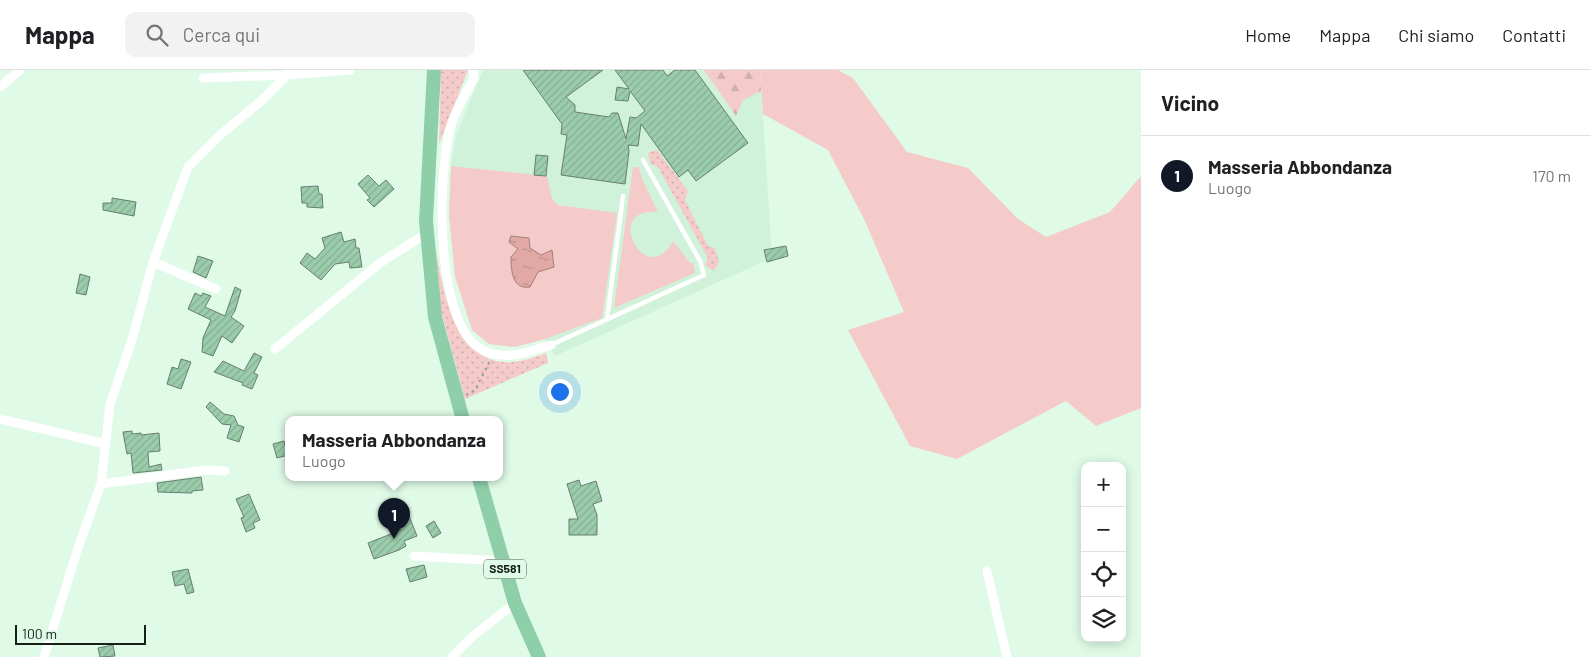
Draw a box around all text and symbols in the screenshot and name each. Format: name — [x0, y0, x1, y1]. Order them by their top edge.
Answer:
search box — [125, 12, 475, 57]
text: Mappa — [25, 20, 95, 49]
icon: search — [143, 21, 171, 49]
text: Cerca qui — [183, 23, 260, 46]
text: Home — [1245, 24, 1291, 46]
text: Mappa — [1319, 24, 1370, 46]
text: Chi siamo — [1398, 24, 1474, 46]
text: Contatti — [1502, 24, 1566, 46]
text: Vicino — [1161, 90, 1219, 115]
text: Masseria Abbondanza — [1208, 155, 1392, 178]
text: 1 — [1174, 166, 1180, 185]
text: 170 m — [1532, 166, 1571, 185]
text: Luogo — [1208, 178, 1252, 197]
your location — [547, 379, 573, 405]
popup — [285, 416, 503, 481]
text: Masseria Abbondanza — [302, 428, 486, 451]
text: Luogo — [302, 451, 346, 470]
map controls — [1081, 462, 1126, 642]
button: + — [1081, 462, 1126, 507]
pin: 1 — [378, 498, 410, 539]
button: − — [1081, 507, 1126, 552]
button: locate — [1081, 552, 1126, 597]
road number: SS581 — [484, 559, 526, 578]
button: layers — [1081, 597, 1126, 642]
scale bar — [15, 622, 146, 645]
text: 100 m — [22, 625, 57, 642]

